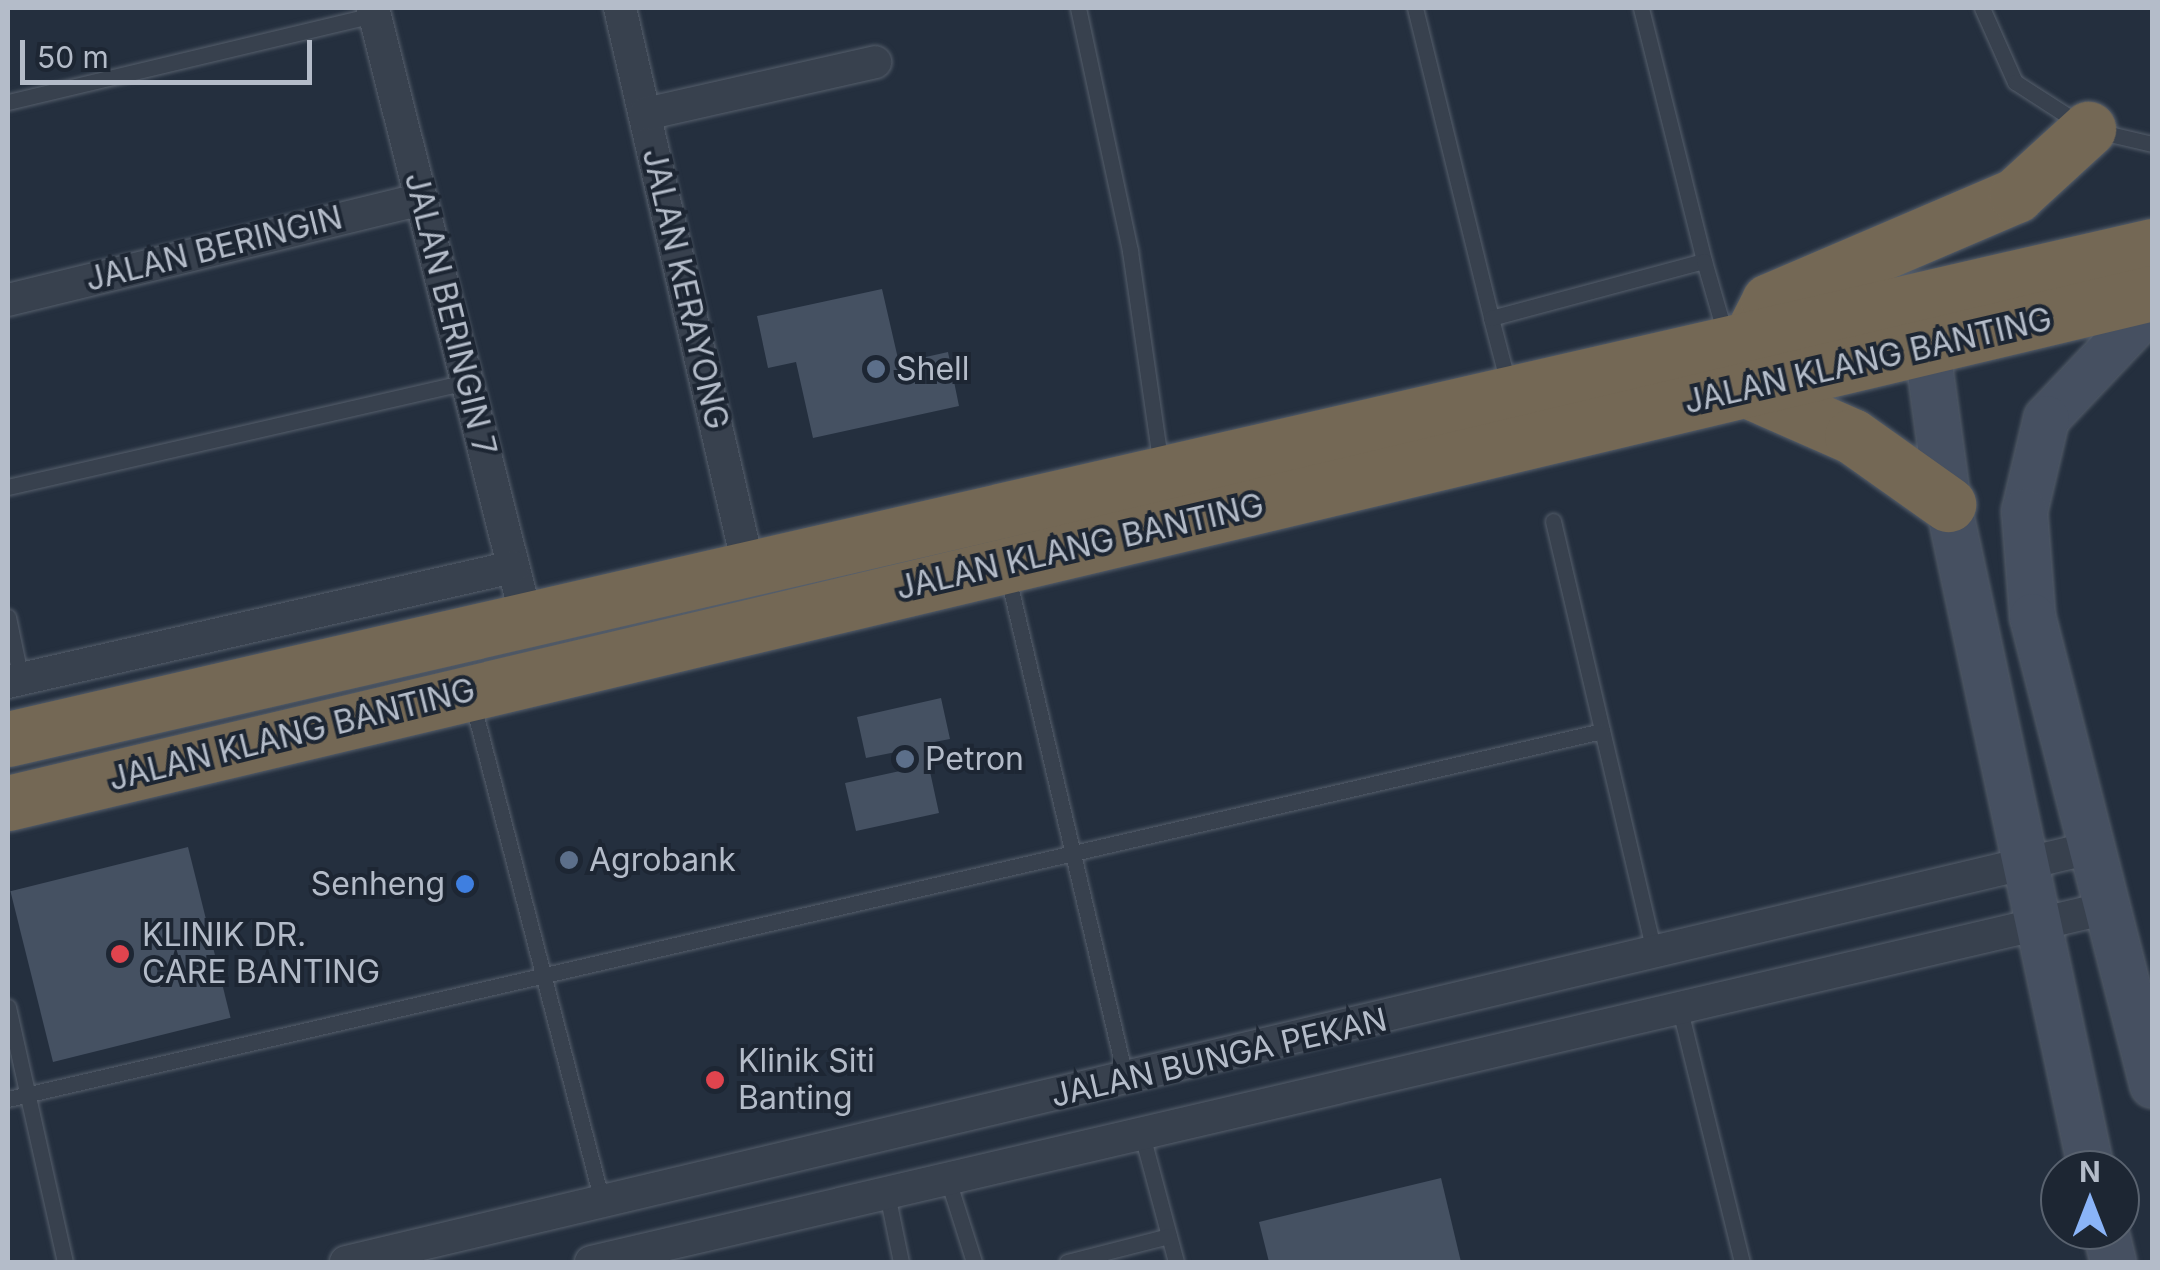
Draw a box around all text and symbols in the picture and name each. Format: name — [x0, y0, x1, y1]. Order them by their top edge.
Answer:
scale bar — [25, 20, 318, 82]
text: 50 m — [37, 39, 109, 75]
street label: JALAN KERAYONG — [634, 145, 736, 433]
street label: JALAN BERINGIN 7 — [396, 169, 504, 459]
street label: JALAN BERINGIN — [82, 199, 346, 299]
street label: JALAN KLANG BANTING — [1680, 300, 2056, 422]
place label: Shell — [896, 350, 970, 388]
marker: Shell — [865, 358, 887, 380]
street label: JALAN KLANG BANTING — [892, 486, 1268, 608]
street label: JALAN KLANG BANTING — [105, 671, 479, 799]
place label: Petron — [925, 740, 1024, 778]
marker: Petron — [894, 748, 916, 770]
place label: Agrobank — [589, 841, 736, 879]
marker: Agrobank — [558, 849, 580, 871]
place label: Senheng — [311, 865, 445, 903]
marker: Senheng — [454, 873, 476, 895]
place label: KLINIK DR. CARE BANTING — [142, 917, 380, 992]
marker: KLINIK DR. CARE BANTING — [107, 941, 133, 967]
street label: JALAN BUNGA PEKAN — [1047, 1001, 1391, 1115]
place label: Klinik Siti Banting — [738, 1043, 875, 1118]
marker: Klinik Siti Banting — [702, 1067, 728, 1093]
north arrow — [2040, 1150, 2140, 1250]
text: N — [2079, 1155, 2101, 1189]

